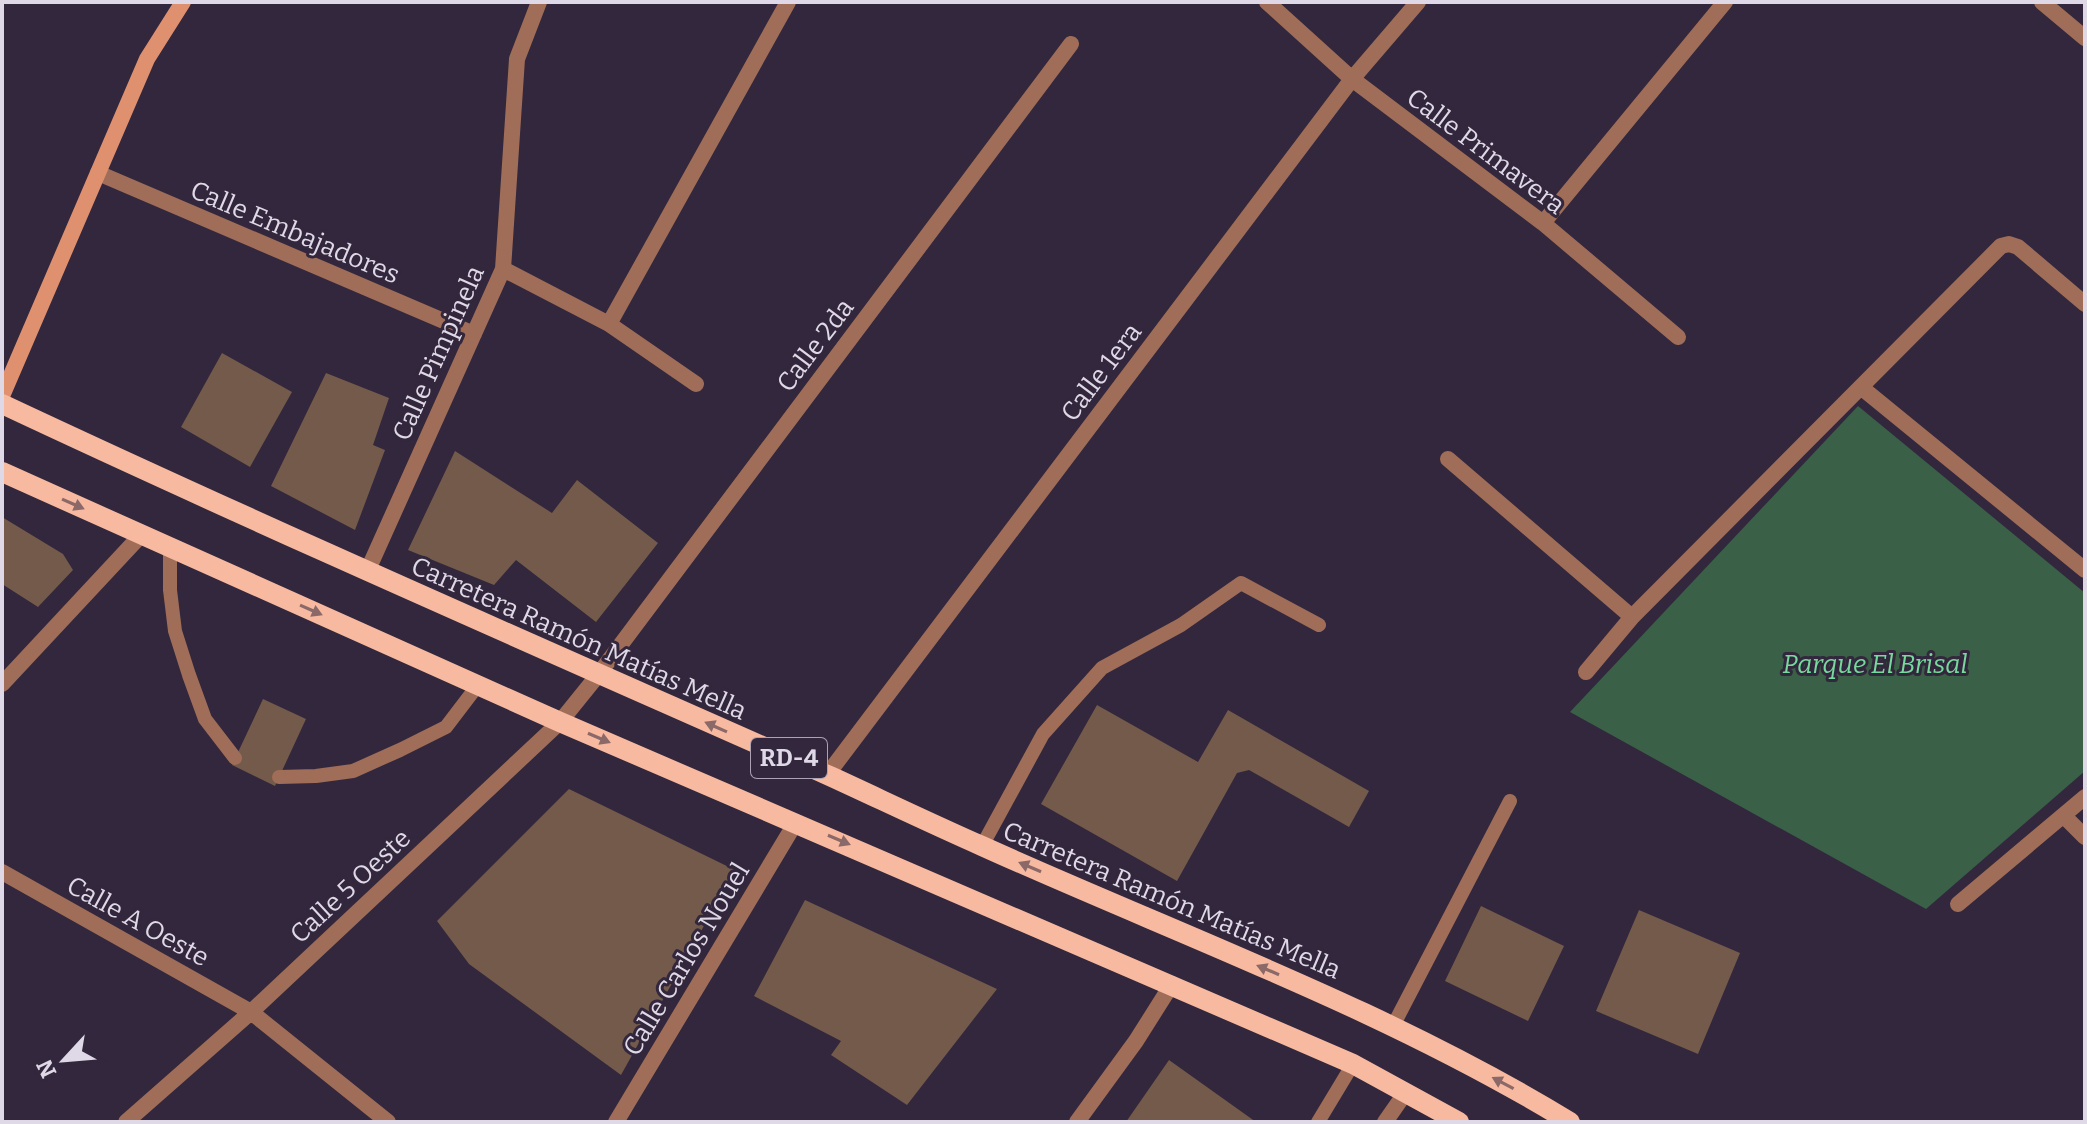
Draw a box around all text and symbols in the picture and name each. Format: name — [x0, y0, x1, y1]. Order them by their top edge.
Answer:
street label: Calle Primavera — [1401, 82, 1571, 221]
street label: Calle Embajadores — [186, 174, 404, 290]
street label: Calle Pimpinela — [386, 261, 491, 445]
street label: Calle 2da — [770, 293, 860, 398]
street label: Calle 1era — [1055, 317, 1148, 427]
one-way arrow — [61, 497, 85, 510]
street label: Carretera Ramón Matías Mella — [406, 550, 751, 727]
one-way arrow — [299, 603, 322, 616]
park label: Parque El Brisal — [1782, 649, 1968, 680]
one-way arrow — [704, 720, 728, 733]
one-way arrow — [587, 732, 611, 745]
road number: RD-4 — [751, 738, 827, 778]
street label: Carretera Ramón Matías Mella — [998, 815, 1345, 986]
street label: Calle 5 Oeste — [284, 823, 417, 950]
one-way arrow — [827, 833, 850, 847]
street label: Calle Carlos Nouel — [617, 857, 756, 1061]
one-way arrow — [1018, 861, 1042, 874]
street label: Calle A Oeste — [61, 870, 214, 973]
one-way arrow — [1257, 964, 1280, 977]
north arrow — [24, 1020, 104, 1100]
text: N — [31, 1055, 62, 1082]
one-way arrow — [1491, 1077, 1514, 1090]

